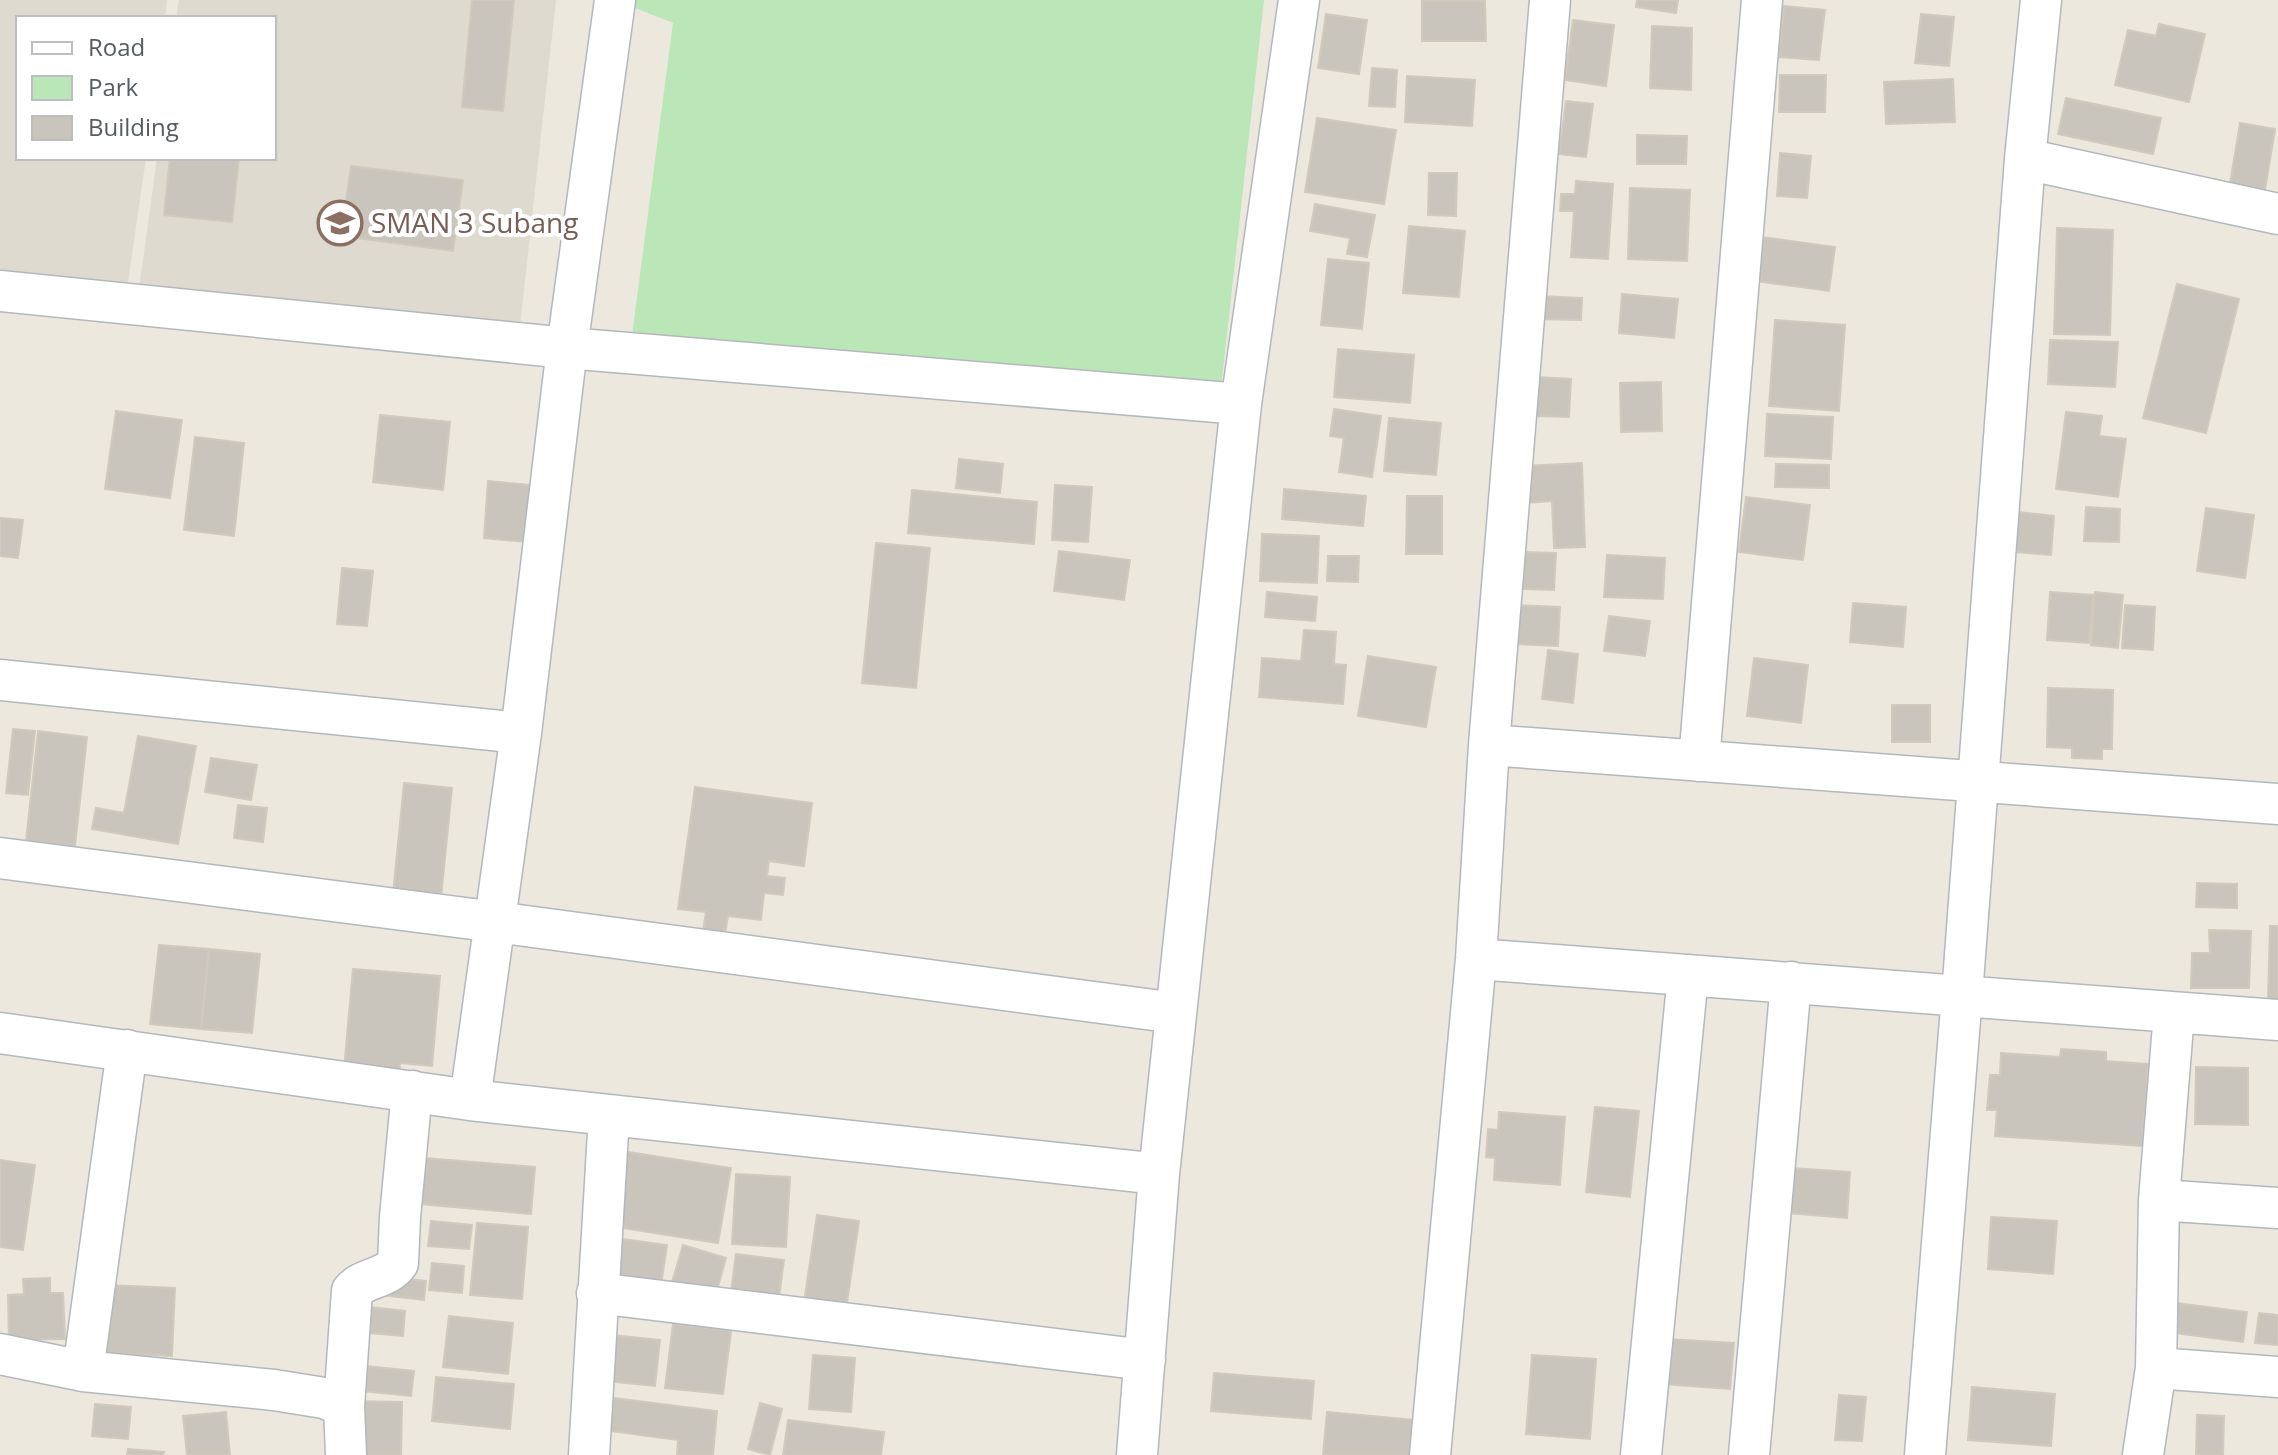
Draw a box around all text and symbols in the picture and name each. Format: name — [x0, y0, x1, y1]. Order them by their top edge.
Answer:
legend — [16, 16, 276, 160]
text: Road — [88, 30, 145, 63]
text: Park — [88, 70, 139, 103]
text: Building — [88, 110, 179, 143]
school or university icon: SMAN 3 Subang — [316, 199, 364, 247]
place label: SMAN 3 Subang — [371, 203, 578, 241]

